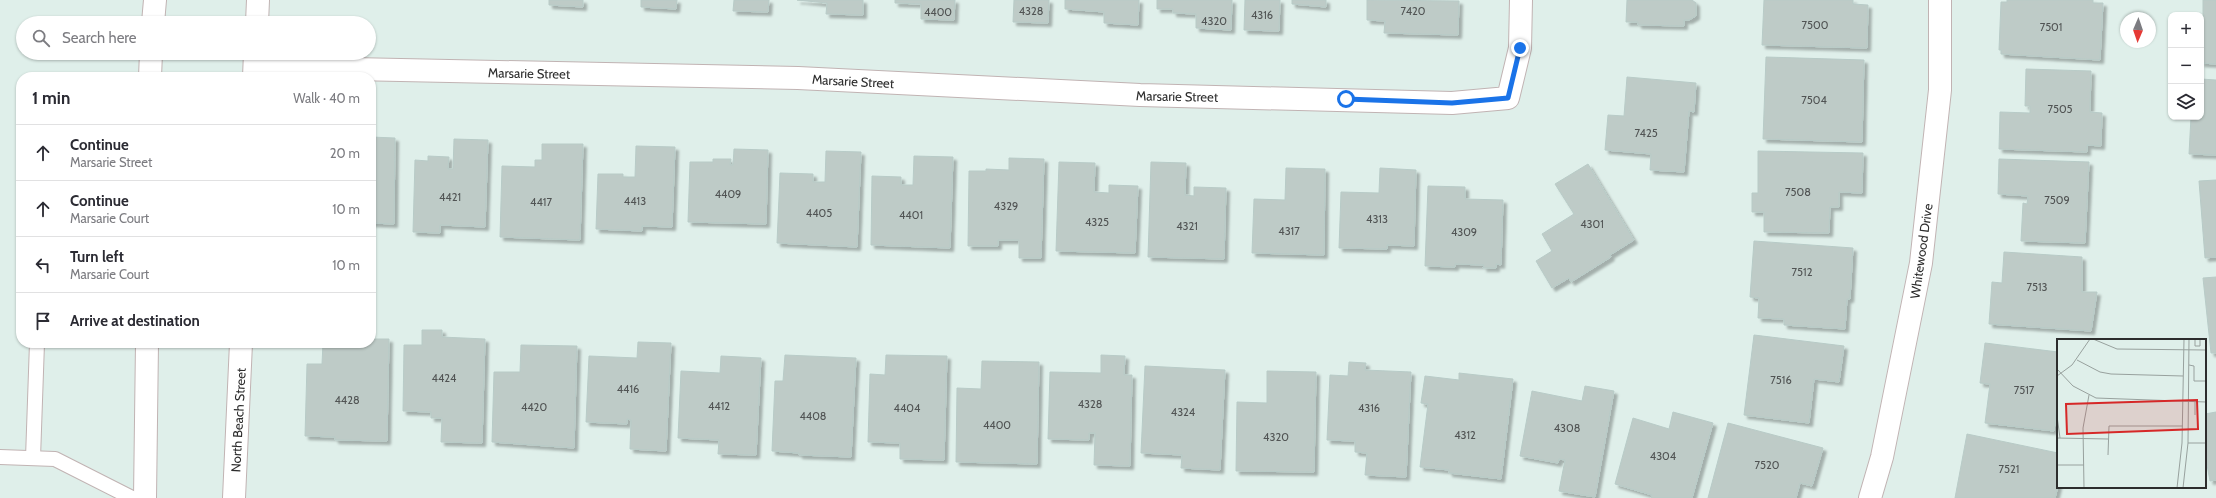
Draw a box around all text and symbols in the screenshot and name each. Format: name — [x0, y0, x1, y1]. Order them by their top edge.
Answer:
house number: 4328 — [1019, 4, 1043, 18]
house number: 7420 — [1401, 4, 1426, 18]
house number: 4400 — [924, 5, 952, 19]
house number: 4316 — [1251, 8, 1273, 22]
north arrow — [2120, 12, 2156, 48]
map controls — [2168, 12, 2204, 120]
button: + — [2168, 12, 2204, 48]
house number: 4320 — [1201, 14, 1227, 28]
search box — [16, 16, 376, 60]
house number: 7500 — [1802, 18, 1829, 32]
house number: 7501 — [2040, 20, 2062, 34]
icon: search — [30, 27, 52, 49]
text: Search here — [62, 29, 137, 47]
route end — [1511, 39, 1529, 57]
button: − — [2168, 48, 2204, 84]
street label: Marsarie Street — [488, 64, 571, 82]
street label: Marsarie Street — [811, 71, 895, 91]
button: layers — [2168, 84, 2204, 120]
street label: Marsarie Street — [1136, 87, 1219, 105]
text: 1 min — [32, 88, 70, 108]
text: Walk · 40 m — [293, 90, 360, 106]
route start — [1337, 90, 1355, 108]
house number: 7504 — [1801, 93, 1827, 107]
house number: 7505 — [2047, 102, 2073, 116]
house number: 7425 — [1634, 126, 1658, 140]
text: Continue — [70, 136, 129, 154]
icon: ahead — [32, 142, 54, 164]
text: 20 m — [330, 145, 360, 161]
text: Marsarie Street — [70, 154, 152, 170]
house number: 7508 — [1785, 185, 1811, 199]
house number: 4409 — [715, 187, 741, 201]
house number: 4421 — [439, 190, 461, 204]
text: Continue — [70, 192, 129, 210]
house number: 7509 — [2044, 193, 2070, 207]
house number: 4413 — [624, 194, 646, 208]
house number: 4417 — [530, 195, 552, 209]
icon: ahead — [32, 198, 54, 220]
house number: 4329 — [994, 199, 1018, 213]
text: 10 m — [332, 201, 360, 217]
street label: Whitewood Drive — [1906, 202, 1936, 300]
house number: 4405 — [806, 206, 832, 220]
house number: 4401 — [899, 208, 923, 222]
text: Marsarie Court — [70, 210, 149, 226]
house number: 4313 — [1366, 212, 1388, 226]
house number: 4325 — [1085, 215, 1109, 229]
house number: 4301 — [1580, 217, 1604, 231]
house number: 4321 — [1176, 219, 1198, 233]
house number: 4317 — [1278, 224, 1300, 238]
house number: 4309 — [1451, 225, 1477, 239]
text: Turn left — [70, 248, 124, 266]
icon: left — [32, 254, 54, 276]
text: 10 m — [332, 257, 360, 273]
house number: 7512 — [1792, 265, 1813, 279]
text: Marsarie Court — [70, 266, 149, 282]
house number: 7513 — [2026, 280, 2048, 294]
icon: arrive — [32, 310, 54, 332]
text: Arrive at destination — [70, 312, 200, 330]
inset map — [2057, 339, 2206, 488]
street label: North Beach Street — [227, 367, 249, 473]
house number: 4424 — [432, 371, 457, 385]
house number: 7516 — [1770, 373, 1792, 387]
house number: 4416 — [617, 382, 639, 396]
house number: 7517 — [2014, 383, 2035, 397]
house number: 4428 — [334, 393, 360, 407]
house number: 4328 — [1078, 397, 1102, 411]
house number: 4412 — [708, 399, 730, 413]
house number: 4420 — [521, 400, 547, 414]
house number: 4404 — [894, 401, 921, 415]
house number: 4316 — [1358, 401, 1380, 415]
house number: 4324 — [1171, 405, 1196, 419]
house number: 4408 — [799, 409, 827, 423]
house number: 4400 — [983, 418, 1011, 432]
house number: 4308 — [1554, 421, 1580, 435]
house number: 4312 — [1454, 428, 1476, 442]
house number: 4320 — [1263, 430, 1289, 444]
house number: 4304 — [1650, 449, 1677, 463]
house number: 7520 — [1755, 458, 1780, 472]
house number: 7521 — [1999, 462, 2019, 476]

